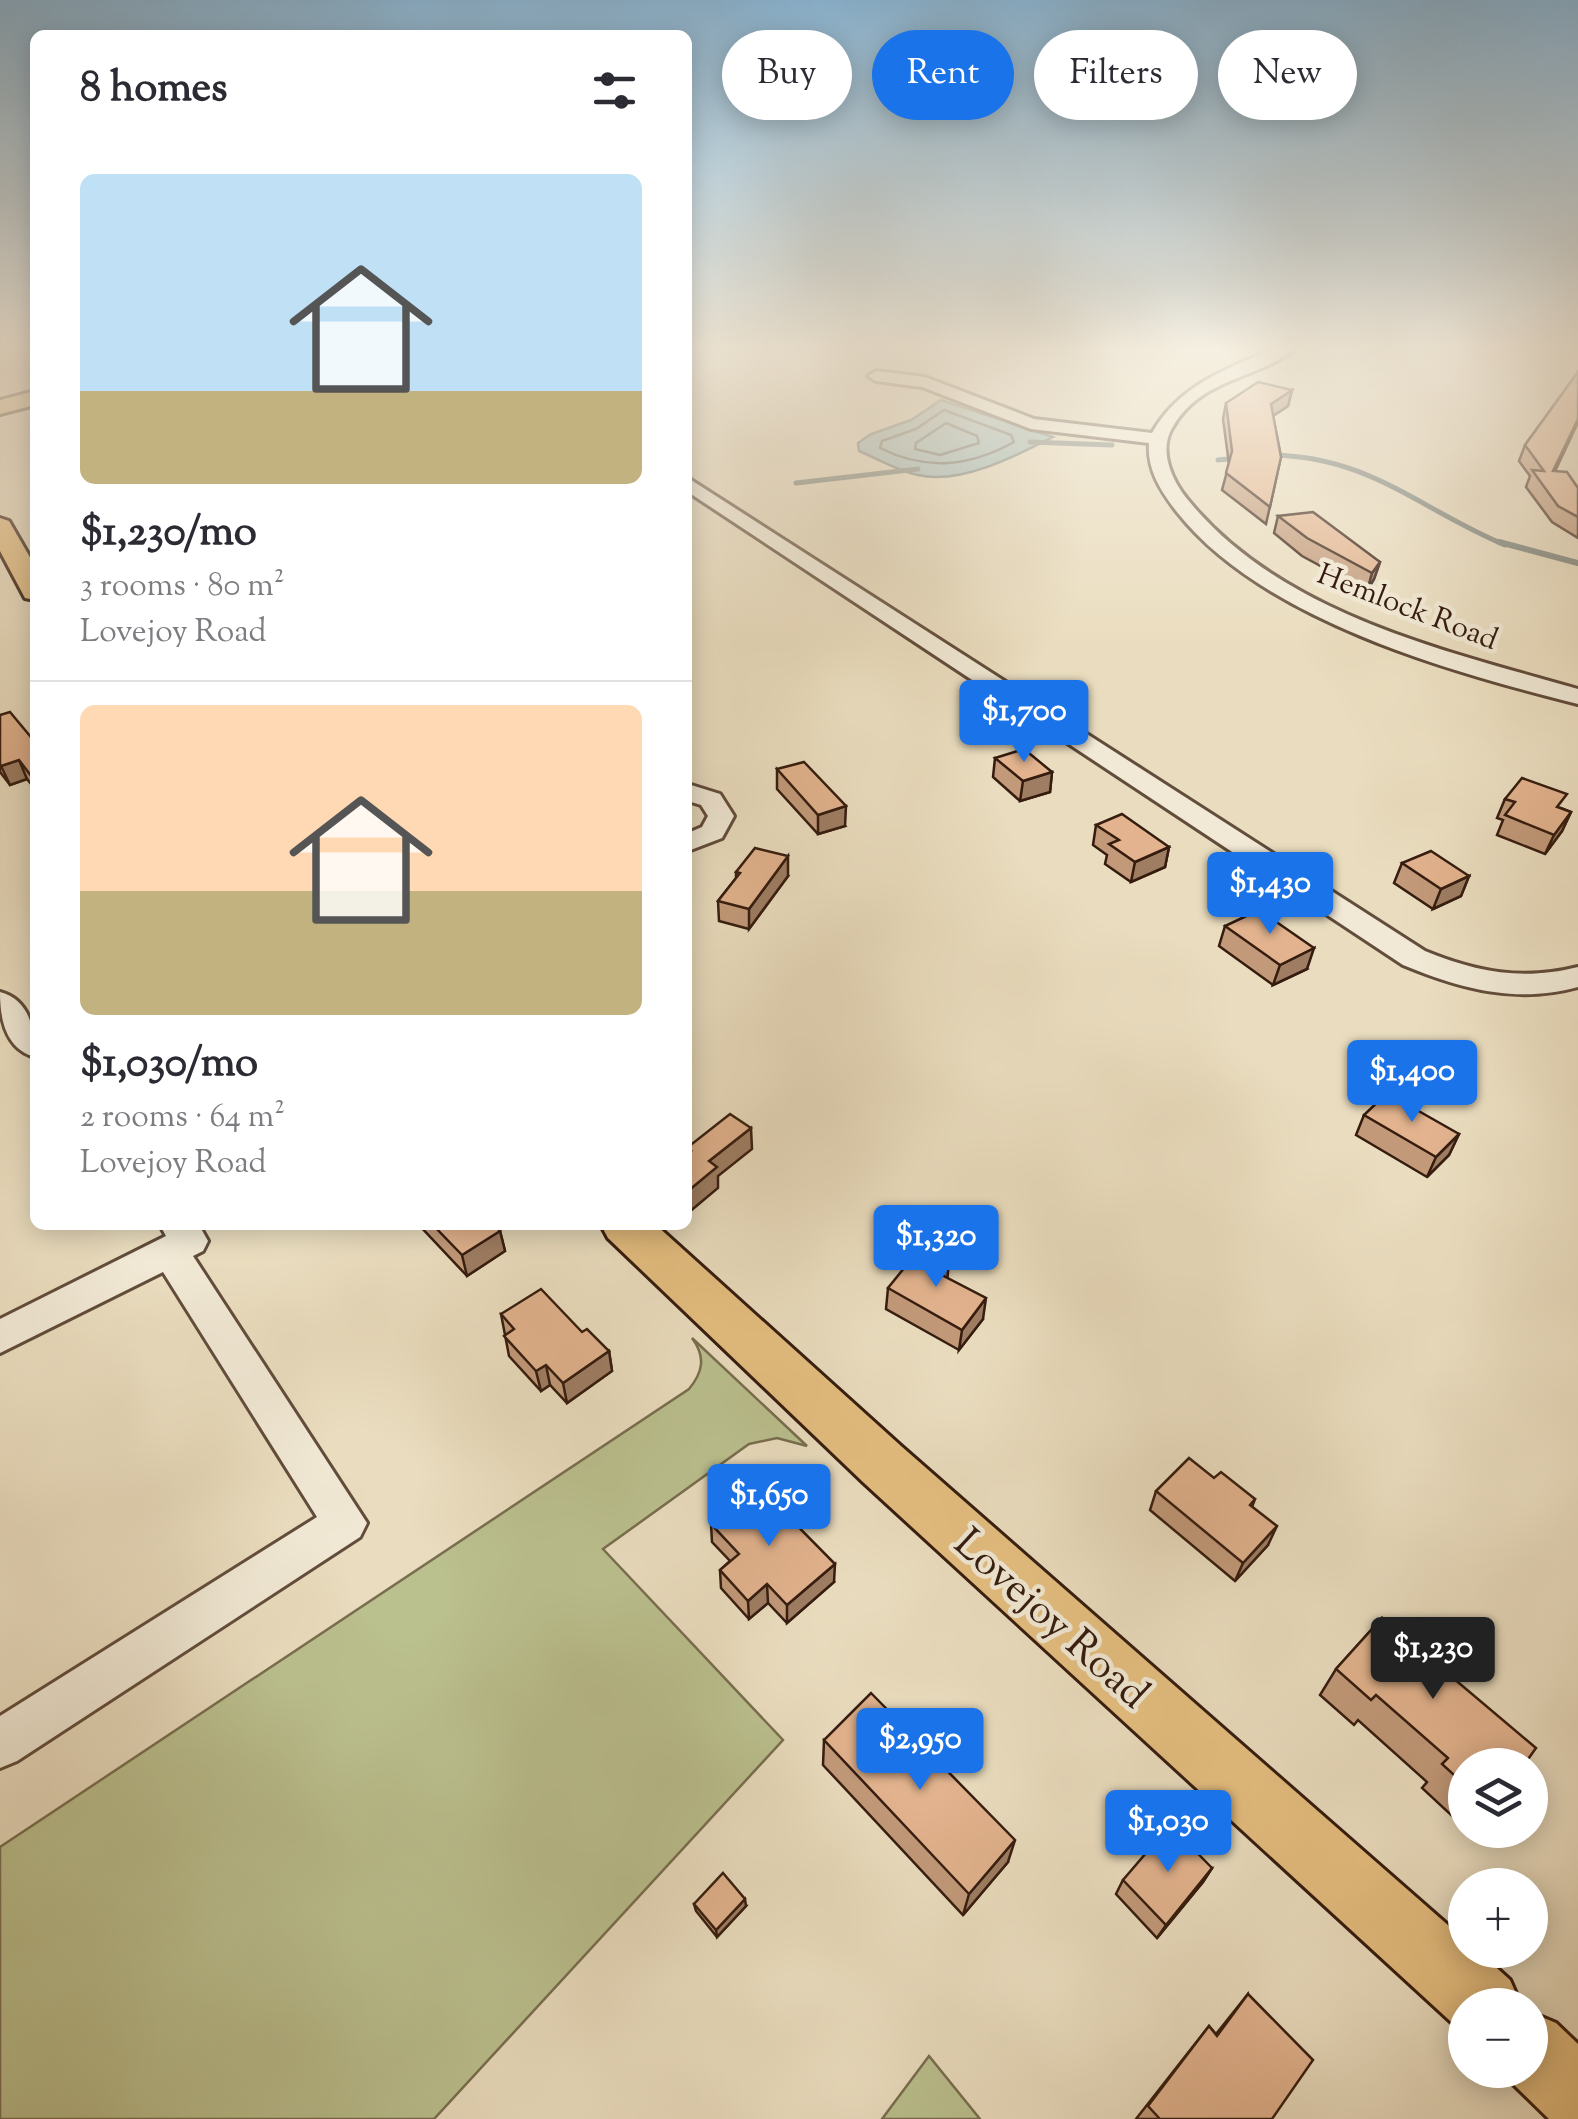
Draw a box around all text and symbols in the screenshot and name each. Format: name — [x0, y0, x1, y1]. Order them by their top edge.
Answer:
chip: Buy — [722, 30, 852, 120]
chip: Rent — [872, 30, 1014, 120]
chip: Filters — [1034, 30, 1198, 120]
chip: New — [1218, 30, 1357, 120]
text: 8 homes — [80, 60, 228, 120]
icon: filters — [587, 63, 642, 118]
icon: home — [271, 239, 451, 419]
text: $1,230/mo — [80, 504, 257, 564]
street label: Hemlock Road — [1310, 554, 1504, 663]
text: 3 rooms · 80 m² — [80, 564, 284, 610]
text: Lovejoy Road — [80, 610, 267, 656]
pin: $1,700 — [943, 680, 1105, 765]
text: $1,700 — [981, 689, 1067, 735]
icon: home — [271, 770, 451, 950]
pin: $1,430 — [1189, 852, 1351, 937]
text: $1,430 — [1229, 861, 1311, 907]
text: $1,030/mo — [80, 1035, 258, 1095]
pin: $1,400 — [1331, 1040, 1493, 1125]
text: $1,400 — [1369, 1049, 1455, 1095]
text: 2 rooms · 64 m² — [80, 1095, 285, 1141]
text: Lovejoy Road — [80, 1141, 267, 1187]
pin: $1,320 — [855, 1205, 1017, 1290]
text: $1,320 — [896, 1214, 976, 1260]
pin: $1,650 — [688, 1464, 850, 1549]
text: $1,650 — [729, 1473, 809, 1519]
street label: Lovejoy Road — [939, 1517, 1161, 1725]
pin: $1,230 — [1352, 1617, 1514, 1702]
text: $1,230 — [1393, 1626, 1473, 1672]
pin: $2,950 — [839, 1708, 1001, 1793]
text: $2,950 — [878, 1717, 962, 1763]
map controls — [1448, 1748, 1548, 2088]
button: layers — [1448, 1748, 1548, 1848]
pin: $1,030 — [1087, 1790, 1249, 1875]
text: $1,030 — [1127, 1799, 1209, 1845]
button: + — [1448, 1868, 1548, 1968]
button: − — [1448, 1988, 1548, 2088]

